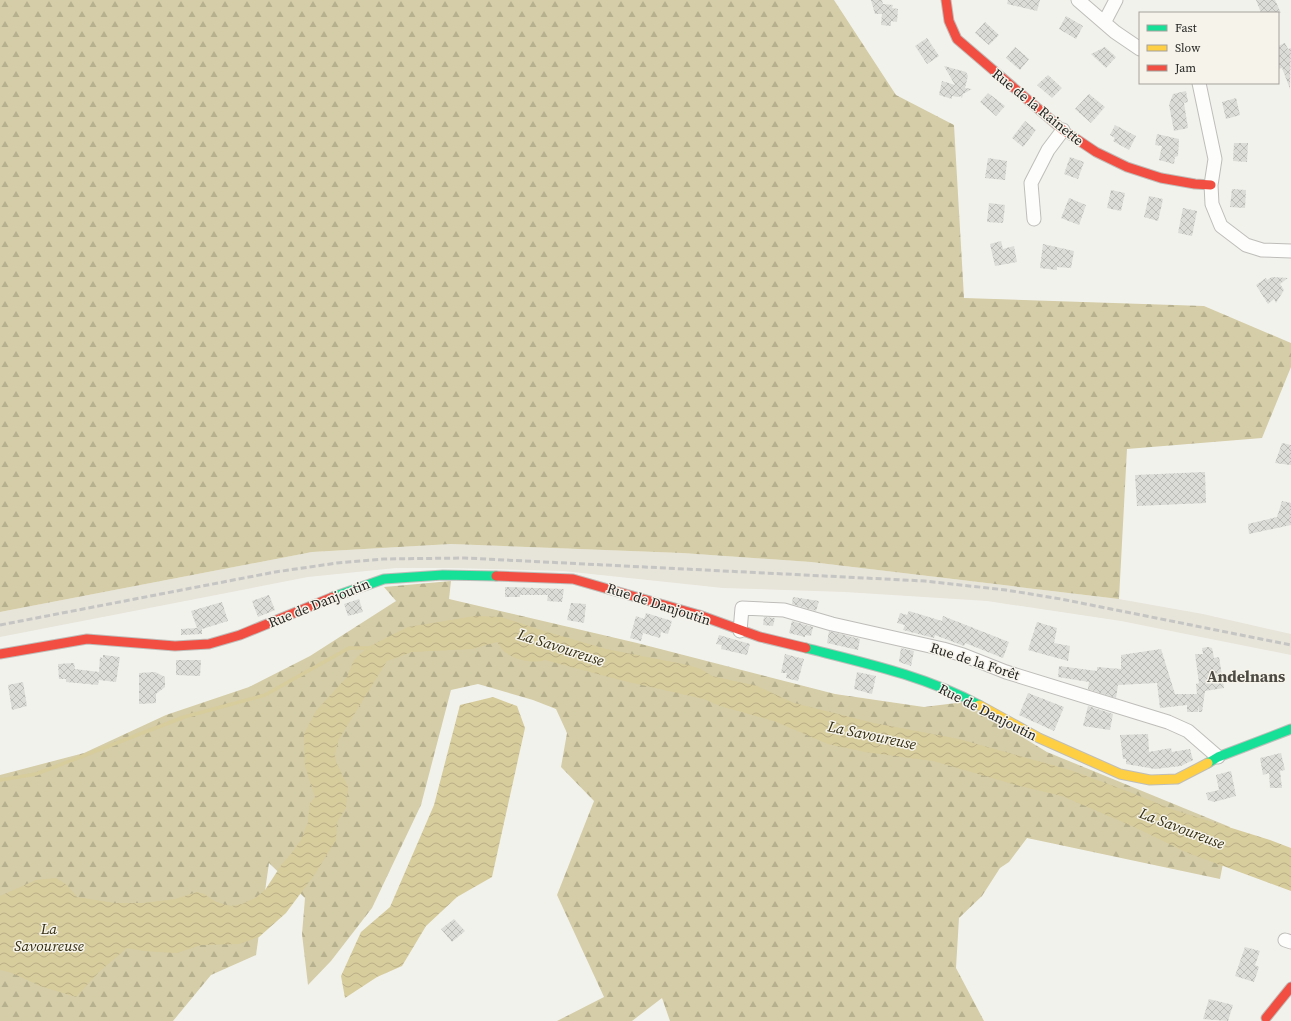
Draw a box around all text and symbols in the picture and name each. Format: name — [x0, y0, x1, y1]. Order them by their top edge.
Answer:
legend — [1139, 12, 1279, 84]
text: Fast — [1175, 20, 1197, 36]
text: Slow — [1175, 40, 1201, 56]
text: Jam — [1174, 60, 1196, 76]
street label: Rue de la Rainette — [988, 64, 1088, 150]
street label: Rue de Danjoutin — [265, 573, 373, 633]
street label: Rue de Danjoutin — [605, 578, 714, 630]
water label: La Savoureuse — [514, 623, 607, 671]
street label: Rue de la Forêt — [928, 637, 1023, 685]
district label: Andelnans — [1207, 665, 1285, 687]
street label: Rue de Danjoutin — [935, 679, 1041, 746]
water label: La Savoureuse — [825, 715, 918, 755]
water label: La Savoureuse — [1136, 802, 1228, 854]
water label: La Savoureuse — [14, 918, 84, 956]

